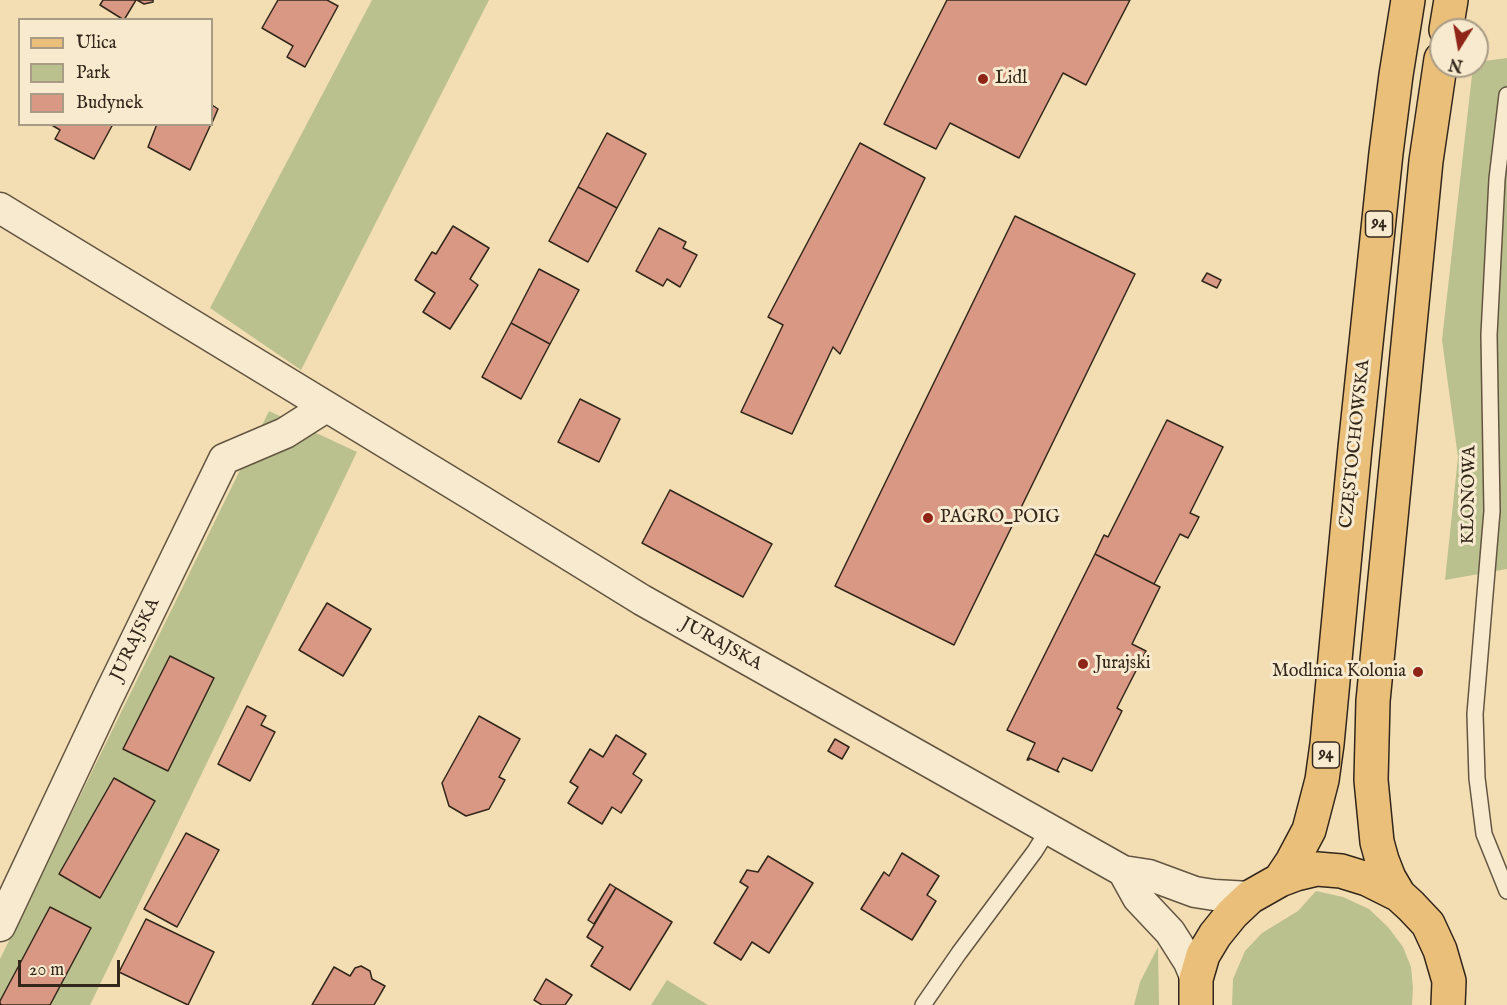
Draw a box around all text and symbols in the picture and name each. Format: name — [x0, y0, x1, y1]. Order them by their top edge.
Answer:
legend — [18, 18, 213, 126]
north arrow — [1429, 18, 1489, 78]
text: Ulica — [76, 32, 117, 55]
text: N — [1447, 53, 1465, 75]
text: Park — [76, 62, 110, 85]
place label: Lidl — [995, 68, 1027, 90]
marker: Lidl — [976, 72, 990, 86]
text: Budynek — [76, 92, 143, 115]
road number: 94 — [1366, 211, 1392, 237]
street label: CZĘSTOCHOWSKA — [1336, 358, 1376, 530]
street label: KLONOWA — [1458, 445, 1482, 545]
place label: PAGRO_POIG — [940, 507, 1060, 529]
marker: PAGRO_POIG — [921, 511, 935, 525]
street label: JURAJSKA — [107, 595, 165, 685]
street label: JURAJSKA — [677, 614, 765, 676]
place label: Jurajski — [1095, 653, 1151, 675]
marker: Jurajski — [1076, 657, 1090, 671]
place label: Modlnica Kolonia — [1272, 661, 1406, 683]
marker: Modlnica Kolonia — [1411, 665, 1425, 679]
road number: 94 — [1312, 742, 1340, 768]
scale bar — [21, 948, 123, 986]
text: 20 m — [29, 959, 64, 982]

